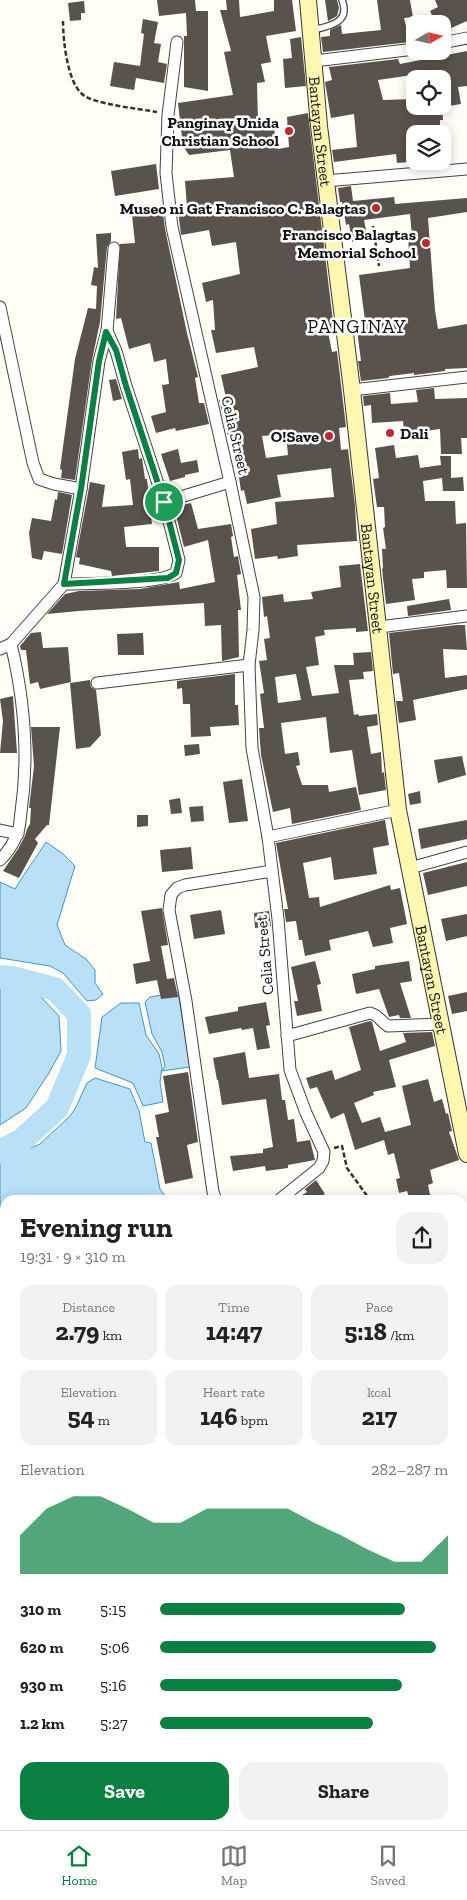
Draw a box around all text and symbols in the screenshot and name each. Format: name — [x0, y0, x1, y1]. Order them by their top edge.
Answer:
north arrow — [406, 15, 451, 60]
map controls — [406, 15, 451, 170]
button: locate — [406, 70, 451, 115]
street label: Bantayan Street — [305, 75, 335, 188]
place label: Panginay Unida Christian School — [161, 113, 279, 150]
marker: Panginay Unida Christian School — [283, 125, 295, 137]
button: layers — [406, 125, 451, 170]
place label: Museo ni Gat Francisco C. Balagtas — [120, 199, 366, 218]
marker: Museo ni Gat Francisco C. Balagtas — [370, 202, 382, 214]
place label: Francisco Balagtas Memorial School — [282, 225, 416, 262]
marker: Francisco Balagtas Memorial School — [420, 237, 432, 249]
district label: PANGINAY — [307, 315, 407, 338]
street label: Celia Street — [217, 394, 254, 476]
place label: Dali — [400, 424, 429, 443]
place label: O!Save — [271, 427, 319, 446]
marker: Dali — [384, 427, 396, 439]
marker: O!Save — [323, 430, 335, 442]
pin — [143, 481, 185, 523]
icon: arrive — [150, 488, 178, 516]
street label: Bantayan Street — [357, 522, 388, 635]
street label: Celia Street — [252, 914, 277, 996]
street label: Bantayan Street — [411, 923, 452, 1036]
text: Evening run — [20, 1211, 173, 1244]
button: share — [396, 1212, 448, 1264]
text: 19:31 · 9 × 310 m — [20, 1247, 126, 1266]
text: Distance — [62, 1299, 115, 1316]
text: Time — [218, 1299, 250, 1316]
text: Pace — [365, 1299, 393, 1316]
text: 2.79 — [55, 1316, 99, 1346]
text: 14:47 — [206, 1316, 262, 1346]
text: 5:18 — [344, 1316, 387, 1346]
text: km — [99, 1327, 122, 1344]
text: /km — [387, 1327, 414, 1344]
text: Elevation — [60, 1384, 117, 1401]
text: Heart rate — [203, 1384, 265, 1401]
text: kcal — [367, 1384, 391, 1401]
text: 54 — [67, 1401, 95, 1431]
text: 146 — [200, 1401, 238, 1431]
text: 217 — [362, 1401, 397, 1431]
text: m — [95, 1412, 110, 1429]
text: bpm — [238, 1412, 268, 1429]
text: Elevation — [20, 1460, 85, 1479]
text: 282–287 m — [371, 1460, 448, 1479]
text: 310 m — [20, 1600, 61, 1619]
text: 5:15 — [100, 1600, 126, 1619]
text: 620 m — [20, 1638, 63, 1657]
text: 5:06 — [100, 1638, 130, 1657]
text: 930 m — [20, 1676, 63, 1695]
text: 5:16 — [100, 1676, 126, 1695]
text: 1.2 km — [20, 1714, 65, 1733]
text: 5:27 — [100, 1714, 128, 1733]
button: Save — [20, 1762, 229, 1820]
button: Share — [239, 1762, 448, 1820]
tab: Home — [61, 1842, 97, 1889]
tab: Map — [220, 1842, 248, 1889]
tab: Saved — [371, 1842, 406, 1889]

